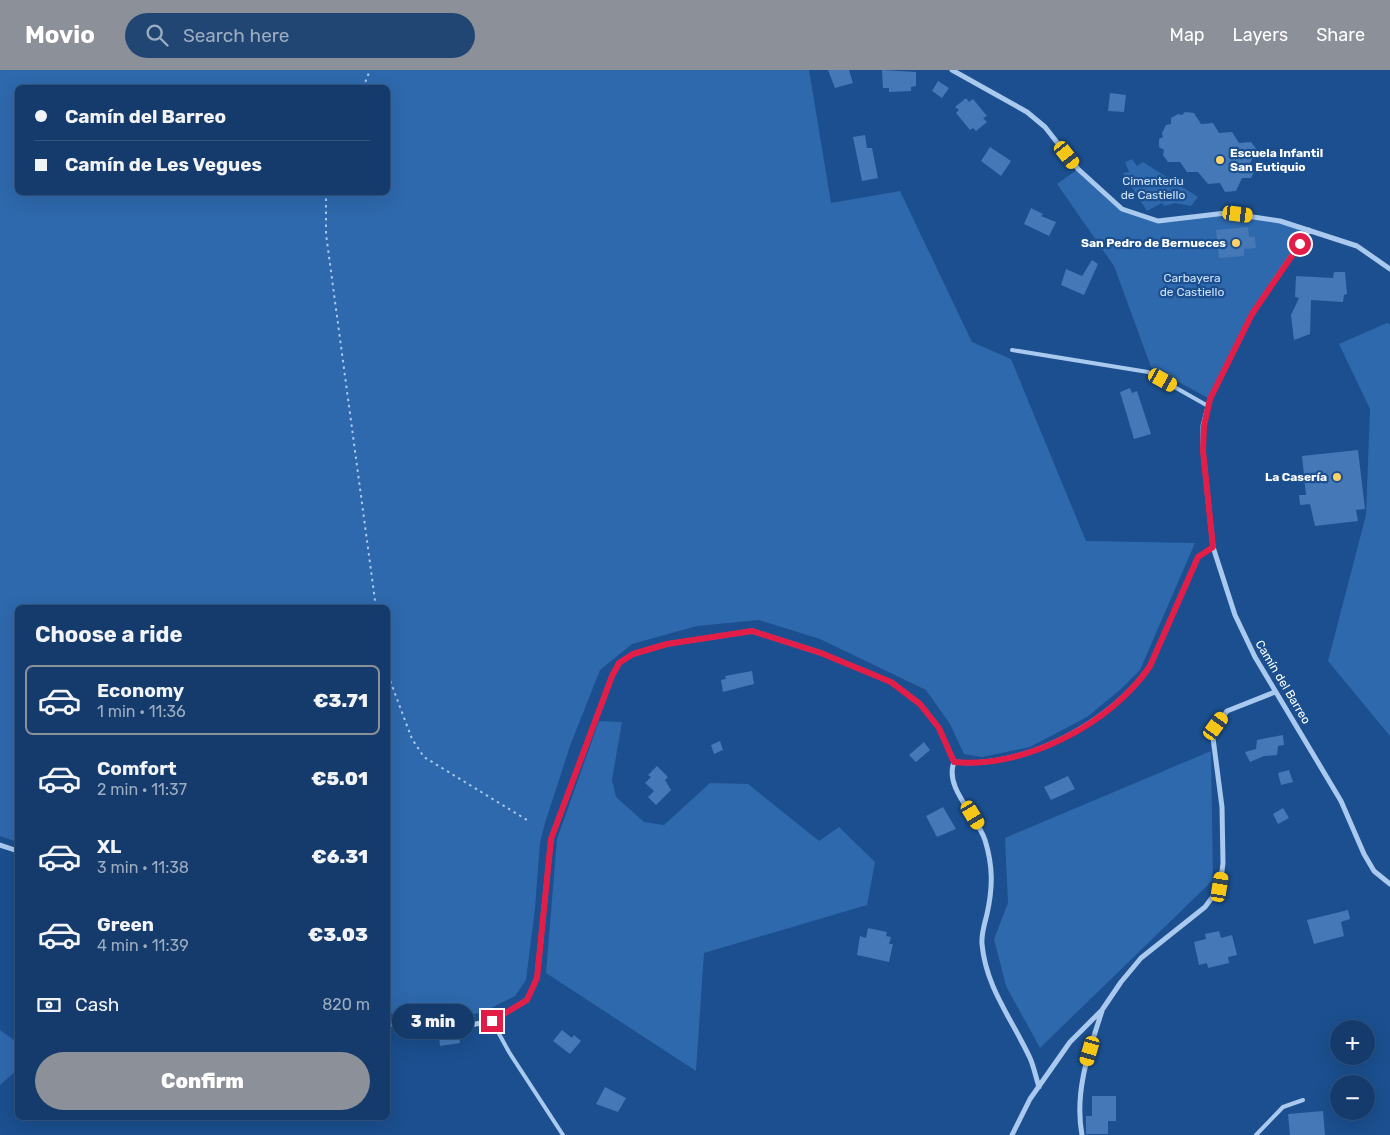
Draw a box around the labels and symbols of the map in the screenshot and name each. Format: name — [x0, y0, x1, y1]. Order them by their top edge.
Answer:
car — [1051, 139, 1082, 171]
place label: Escuela Infantil San Eutiquio — [1230, 146, 1323, 174]
marker: Escuela Infantil San Eutiquio — [1214, 154, 1226, 166]
park label: Cimenteriu de Castiello — [1121, 174, 1185, 202]
car — [1222, 205, 1253, 223]
route start — [1289, 233, 1311, 255]
place label: San Pedro de Bernueces — [1081, 236, 1226, 250]
marker: San Pedro de Bernueces — [1230, 237, 1242, 249]
park label: Carbayera de Castiello — [1160, 271, 1224, 299]
car — [1146, 366, 1179, 394]
place label: La Casería — [1265, 470, 1327, 484]
marker: La Casería — [1331, 471, 1343, 483]
street label: Camín del Barreo — [1252, 638, 1314, 727]
car — [1201, 709, 1230, 743]
car — [958, 798, 987, 832]
car — [1210, 871, 1229, 903]
callout: 3 min — [392, 1004, 474, 1038]
route end — [481, 1010, 503, 1032]
car — [1078, 1035, 1101, 1067]

